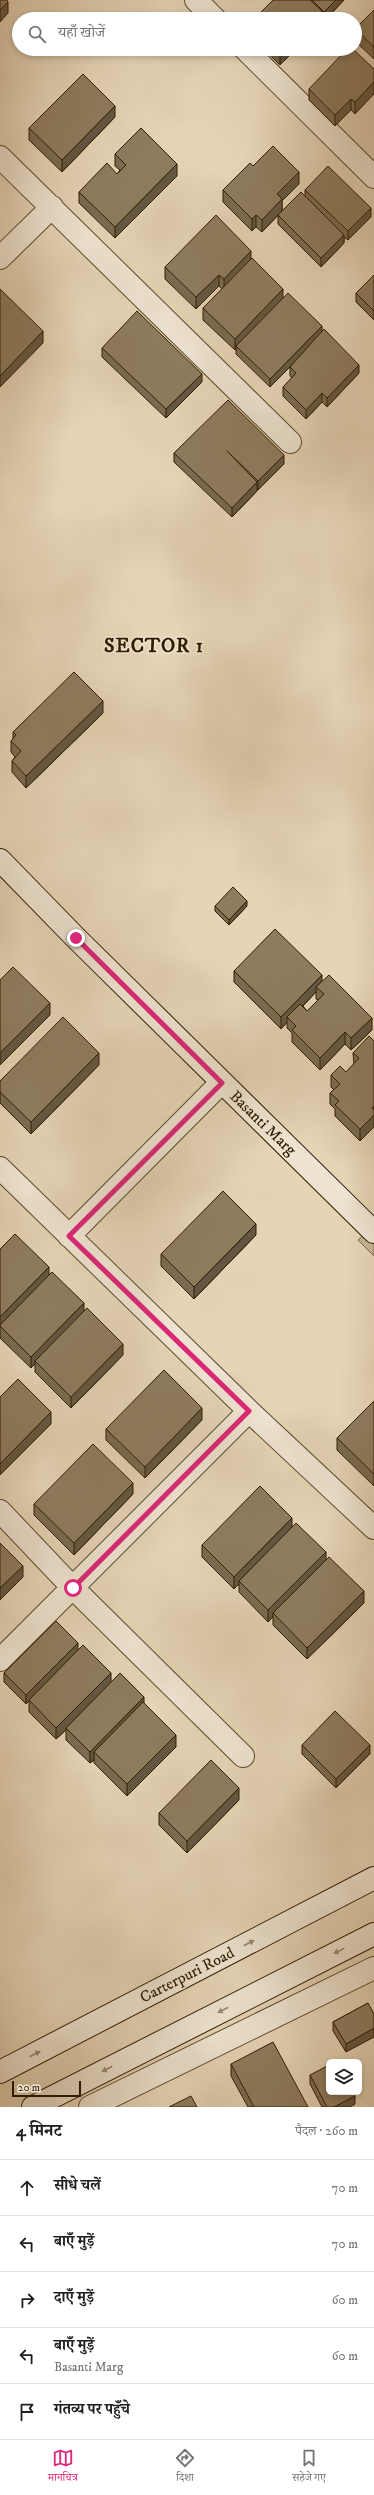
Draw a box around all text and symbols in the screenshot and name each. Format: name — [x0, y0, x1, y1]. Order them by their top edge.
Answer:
search box — [12, 12, 362, 56]
icon: search — [26, 23, 48, 45]
text: यहाँ खोजें — [58, 23, 105, 42]
district label: SECTOR 1 — [104, 634, 204, 659]
route end — [67, 929, 85, 947]
street label: Basanti Marg — [225, 1086, 301, 1160]
route start — [64, 1579, 82, 1597]
one-way arrow — [244, 1940, 255, 1946]
street label: Carterpuri Road — [136, 1943, 238, 2007]
one-way arrow — [333, 1948, 345, 1955]
one-way arrow — [218, 2007, 229, 2013]
one-way arrow — [29, 2051, 40, 2058]
map controls — [326, 2059, 362, 2095]
button: layers — [326, 2059, 362, 2095]
one-way arrow — [102, 2066, 113, 2072]
scale bar — [12, 2079, 81, 2098]
text: 20 m — [18, 2081, 40, 2095]
text: 4 मिनट — [16, 2120, 62, 2142]
text: पैदल · 260 m — [295, 2123, 358, 2139]
text: सीधे चलें — [54, 2176, 101, 2195]
icon: ahead — [16, 2177, 38, 2199]
text: 70 m — [332, 2180, 358, 2196]
text: बाएँ मुड़ें — [54, 2232, 94, 2251]
icon: left — [16, 2233, 38, 2255]
text: 70 m — [332, 2236, 358, 2252]
text: दाएँ मुड़ें — [54, 2288, 94, 2307]
icon: right — [16, 2289, 38, 2311]
text: 60 m — [332, 2292, 358, 2308]
text: बाएँ मुड़ें — [54, 2336, 94, 2355]
icon: left — [16, 2345, 38, 2367]
text: 60 m — [332, 2348, 358, 2364]
text: Basanti Marg — [54, 2359, 123, 2375]
text: गंतव्य पर पहुँचे — [54, 2400, 130, 2419]
icon: arrive — [16, 2401, 38, 2423]
tab: मानचित्र — [48, 2447, 78, 2488]
tab: दिशा — [174, 2447, 196, 2488]
tab: सहेजे गए — [292, 2447, 326, 2488]

